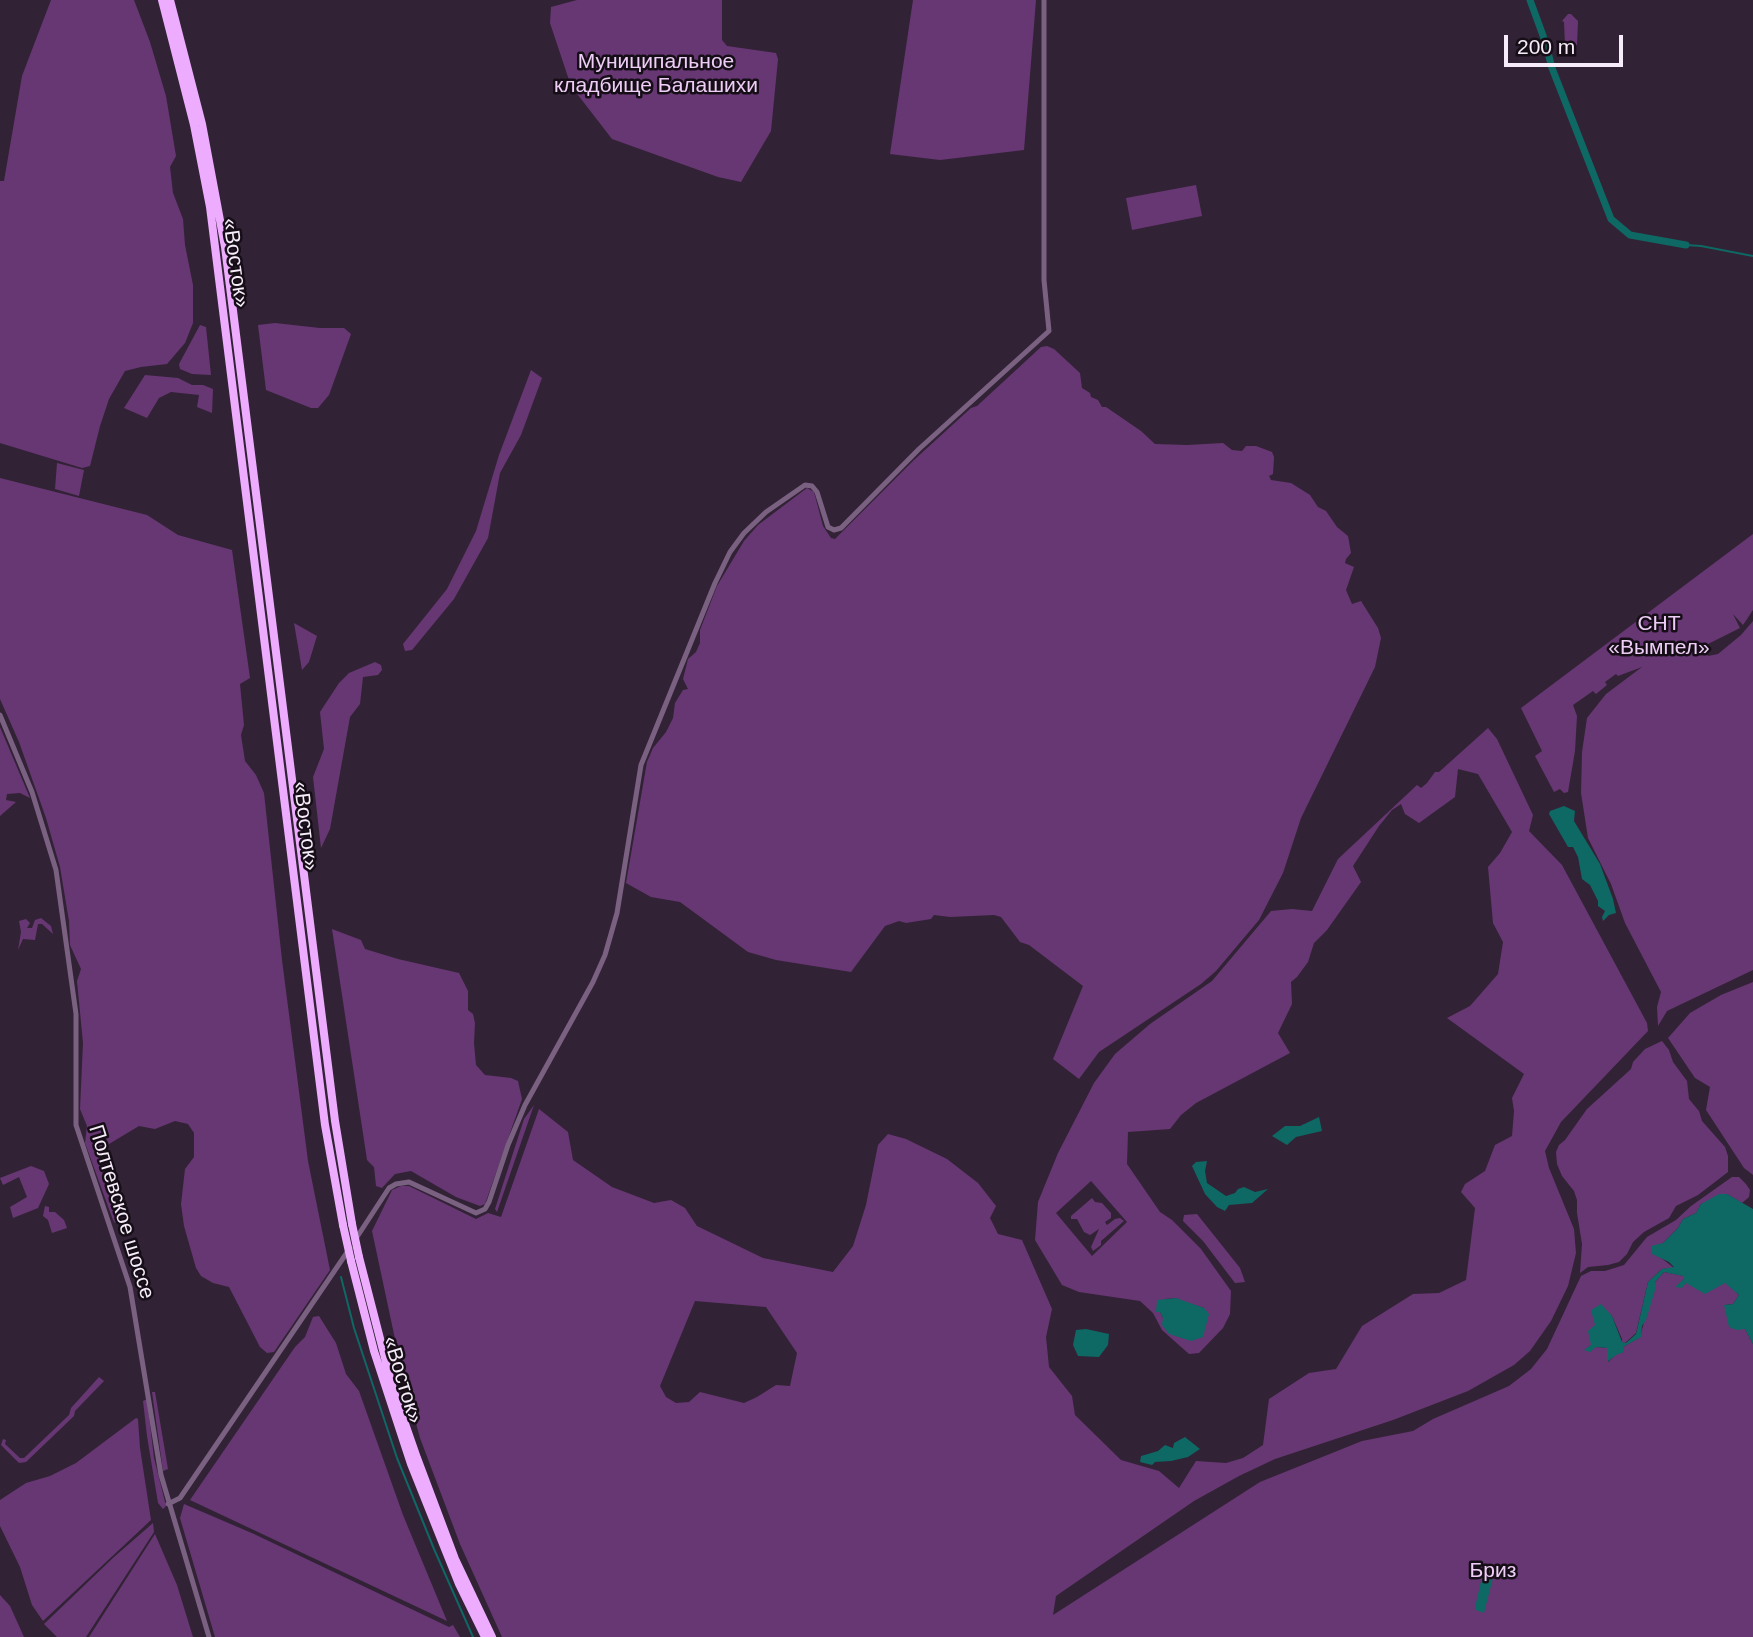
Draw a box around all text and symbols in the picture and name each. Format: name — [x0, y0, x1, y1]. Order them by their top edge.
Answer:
scale bar — [1508, 21, 1627, 65]
text: 200 m — [1517, 35, 1575, 58]
park label: Муниципальное кладбище Балашихи — [554, 49, 758, 99]
street label: «Восток» — [216, 217, 254, 309]
park label: СНТ «Вымпел» — [1608, 611, 1710, 661]
street label: «Восток» — [287, 780, 323, 872]
street label: Полтевское шоссе — [83, 1122, 159, 1302]
street label: «Восток» — [377, 1333, 427, 1427]
park label: Бриз — [1470, 1558, 1516, 1584]

